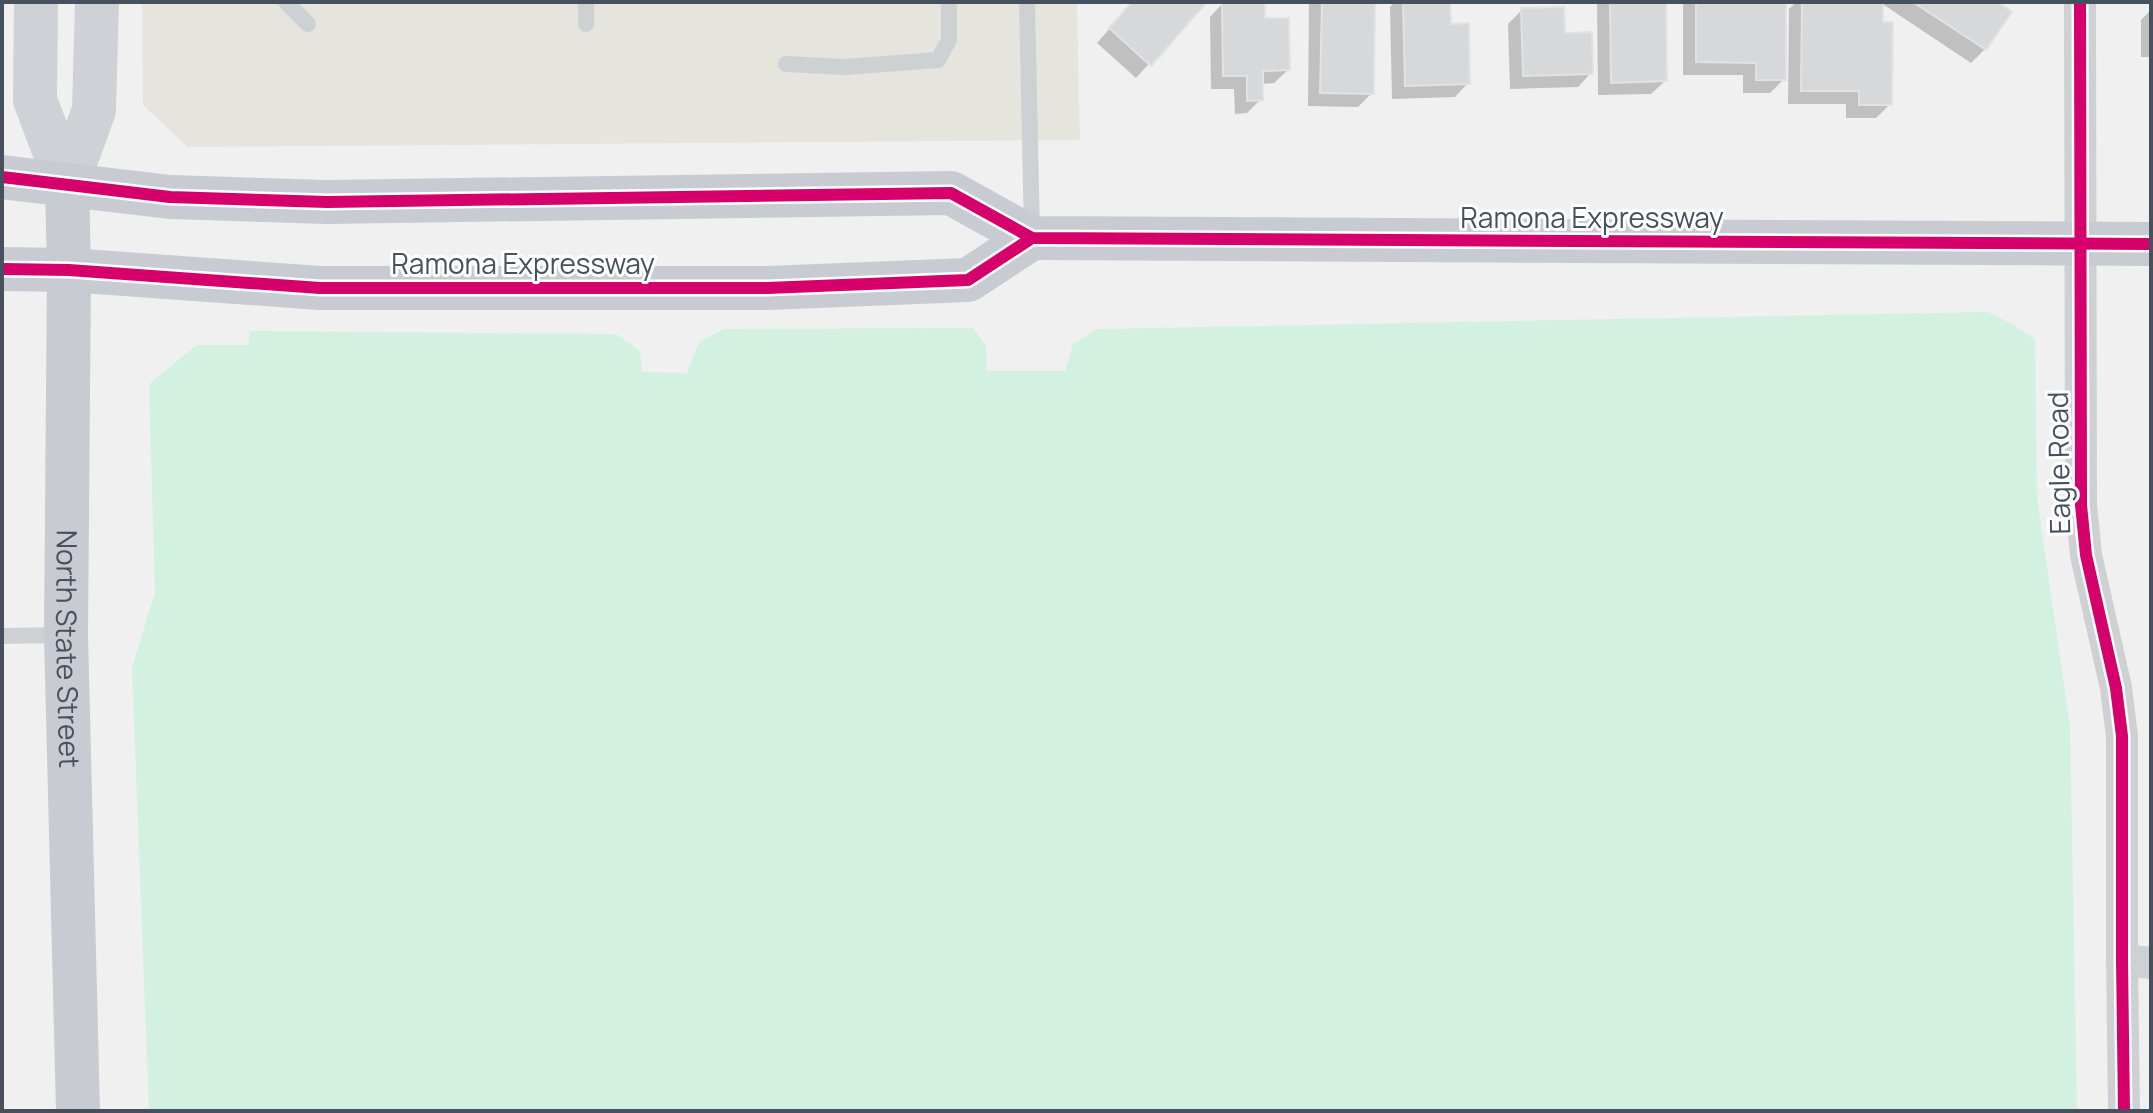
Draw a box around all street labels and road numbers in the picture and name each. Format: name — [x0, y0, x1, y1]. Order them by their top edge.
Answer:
street label: Ramona Expressway — [1460, 198, 1724, 236]
street label: Ramona Expressway — [391, 244, 655, 282]
street label: Eagle Road — [2038, 391, 2078, 535]
street label: North State Street — [48, 530, 89, 769]

